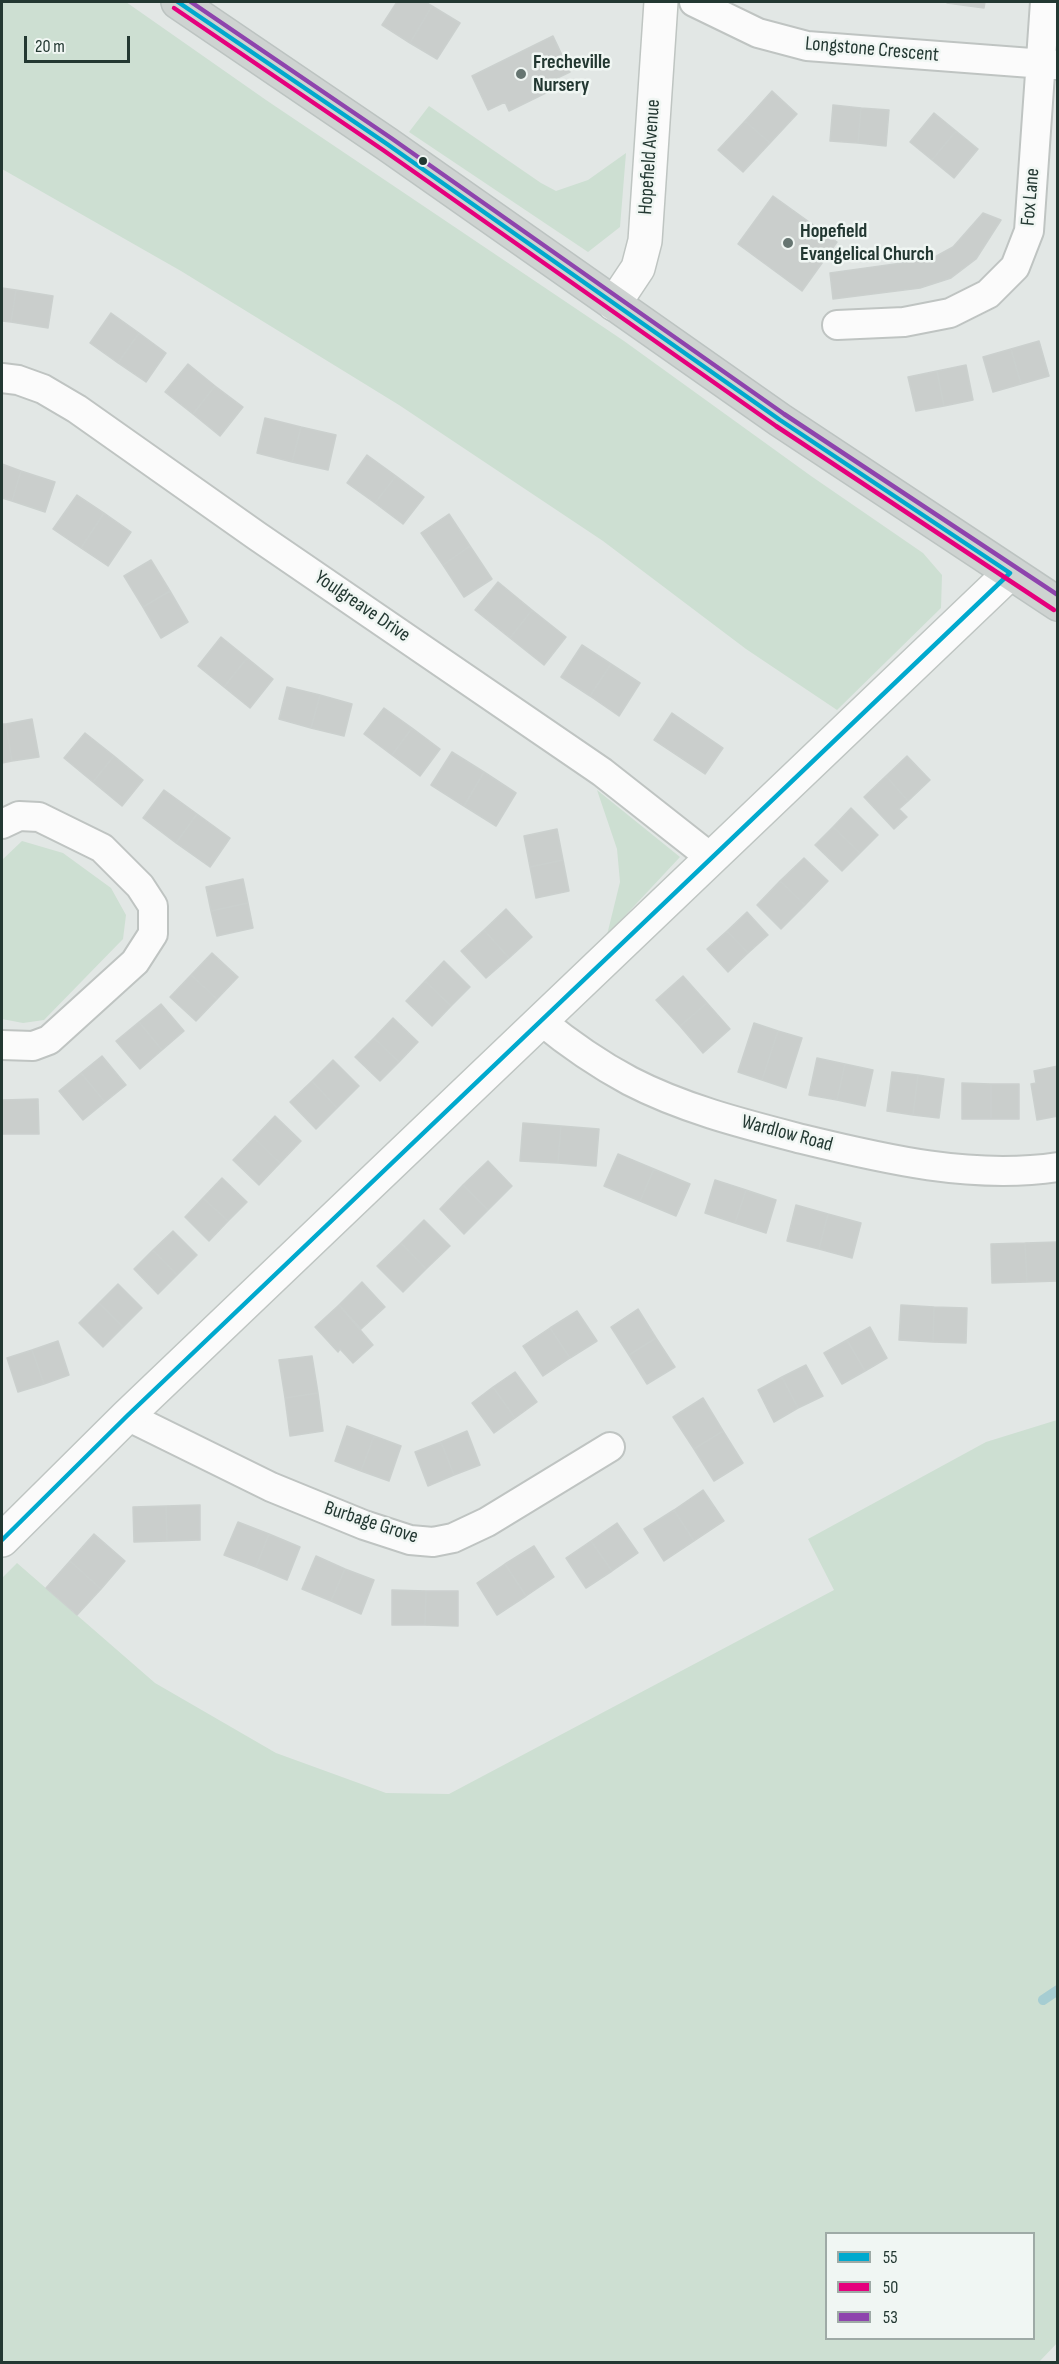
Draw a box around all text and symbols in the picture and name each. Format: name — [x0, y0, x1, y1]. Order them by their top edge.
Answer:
scale bar — [27, 24, 134, 62]
street label: Longstone Crescent — [804, 32, 940, 68]
text: 20 m — [35, 36, 65, 57]
place label: Frecheville Nursery — [533, 51, 610, 98]
marker: Frecheville Nursery — [514, 67, 528, 81]
street label: Hopefield Avenue — [634, 98, 666, 216]
unlabelled marker — [417, 155, 429, 167]
street label: Fox Lane — [1017, 167, 1045, 227]
place label: Hopefield Evangelical Church — [800, 220, 934, 267]
marker: Hopefield Evangelical Church — [781, 236, 795, 250]
street label: Youlgreave Drive — [310, 566, 414, 648]
street label: Wardlow Road — [739, 1110, 835, 1158]
street label: Burbage Grove — [321, 1497, 421, 1549]
legend — [825, 2232, 1035, 2340]
text: 55 — [883, 2247, 897, 2268]
text: 50 — [883, 2277, 898, 2298]
text: 53 — [883, 2307, 898, 2328]

